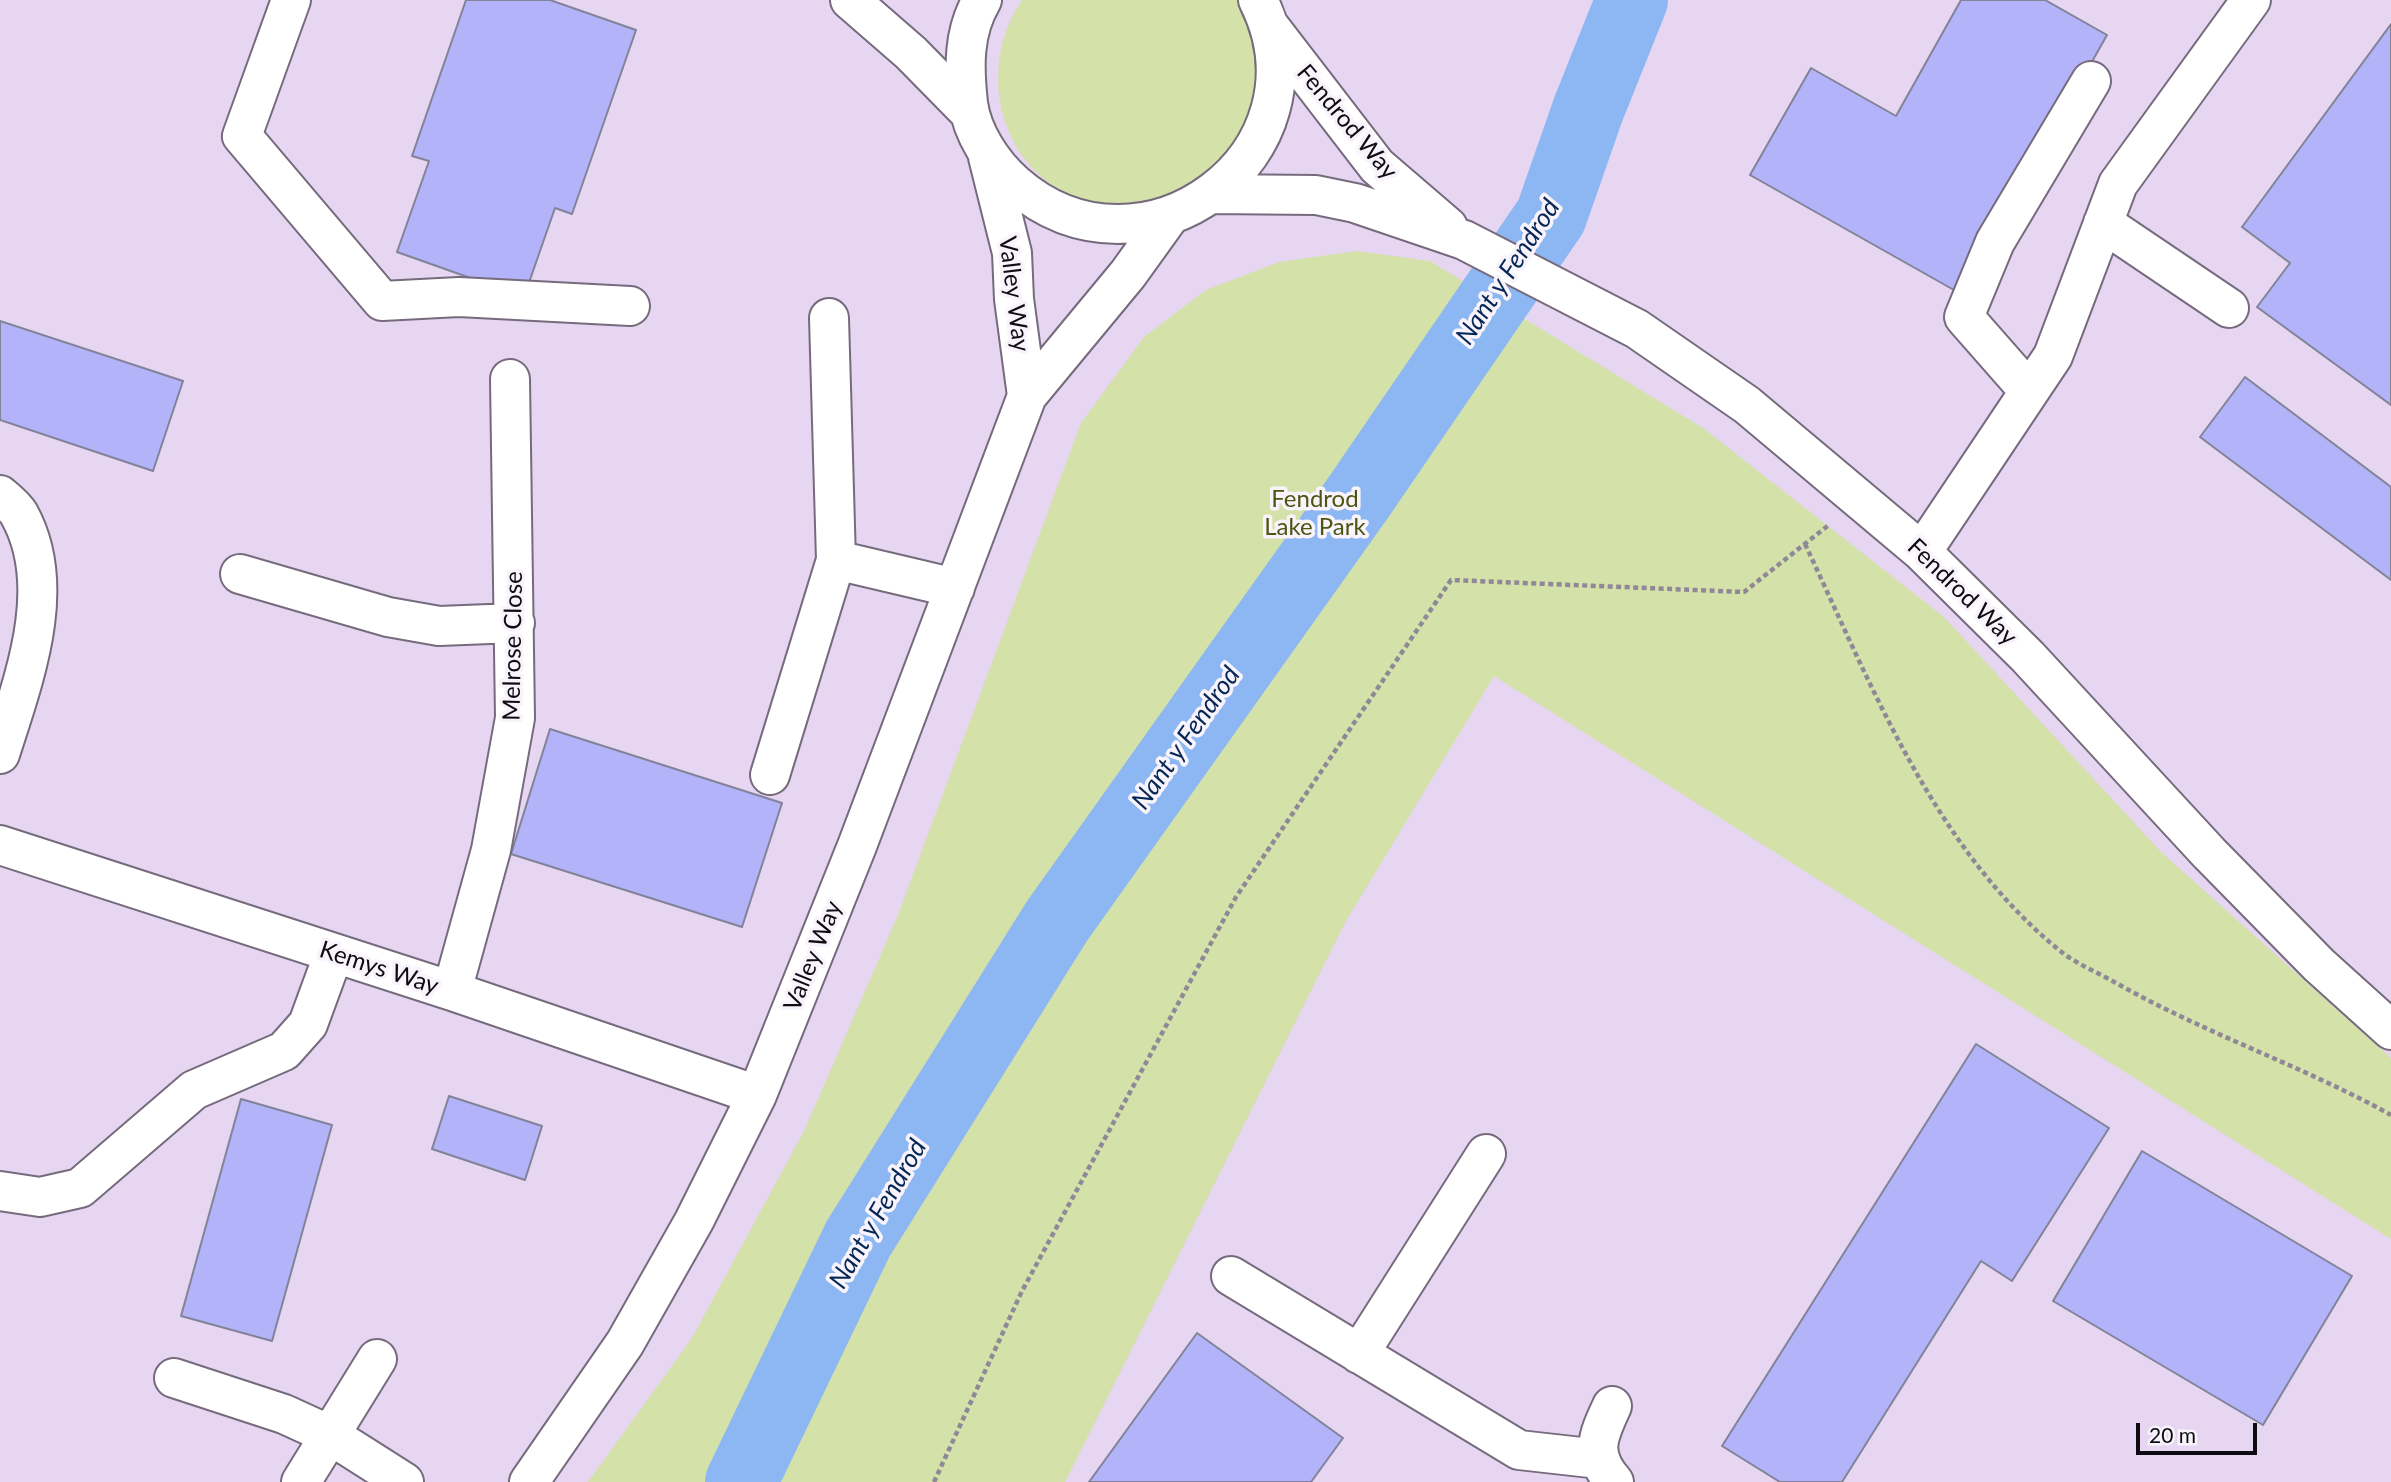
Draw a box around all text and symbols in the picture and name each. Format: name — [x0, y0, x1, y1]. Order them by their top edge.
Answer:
street label: Fendrod Way — [1291, 59, 1403, 185]
water label: Nant y Fendrod — [1449, 193, 1567, 351]
street label: Valley Way — [993, 235, 1035, 353]
park label: Fendrod Lake Park — [1264, 485, 1366, 541]
street label: Fendrod Way — [1901, 533, 2023, 651]
street label: Melrose Close — [497, 571, 529, 721]
water label: Nant y Fendrod — [1125, 661, 1247, 815]
street label: Valley Way — [778, 897, 848, 1015]
street label: Kemys Way — [316, 935, 442, 1001]
water label: Nant y Fendrod — [823, 1134, 933, 1294]
scale bar — [2139, 1408, 2260, 1452]
text: 20 m — [2149, 1422, 2196, 1447]

